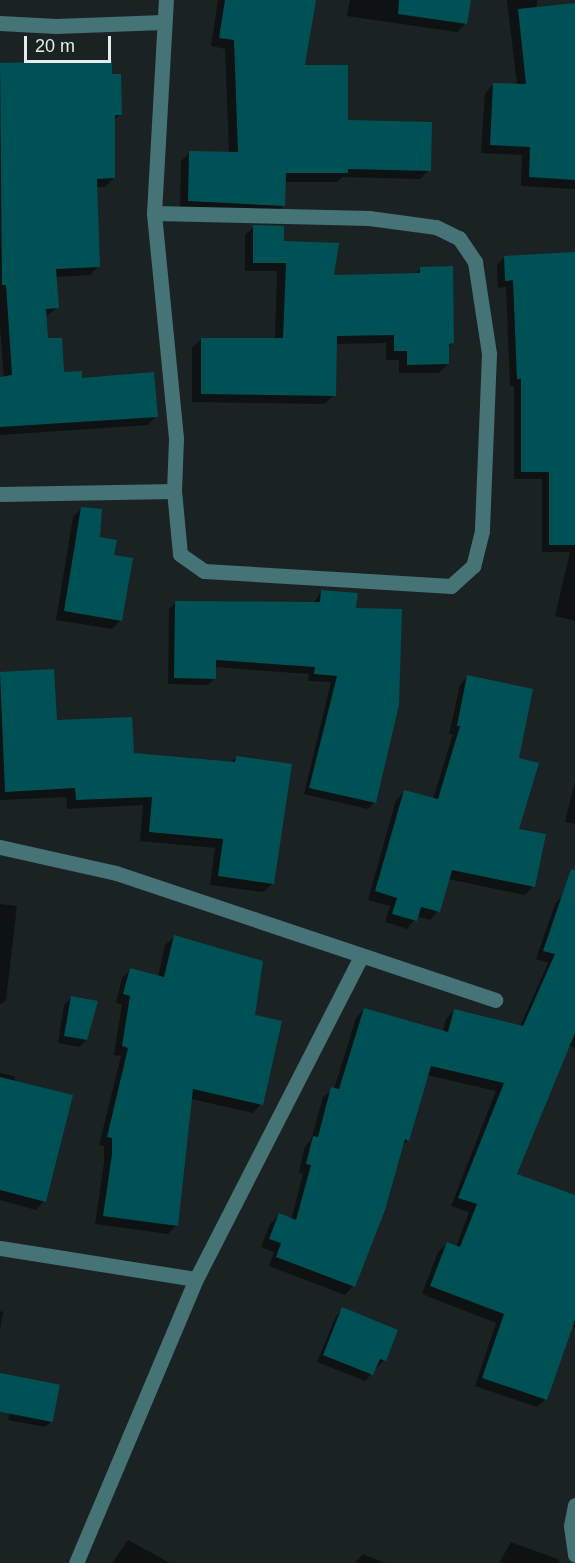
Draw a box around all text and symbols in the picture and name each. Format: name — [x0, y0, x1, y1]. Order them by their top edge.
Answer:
scale bar — [27, 24, 114, 62]
text: 20 m — [35, 36, 75, 56]

